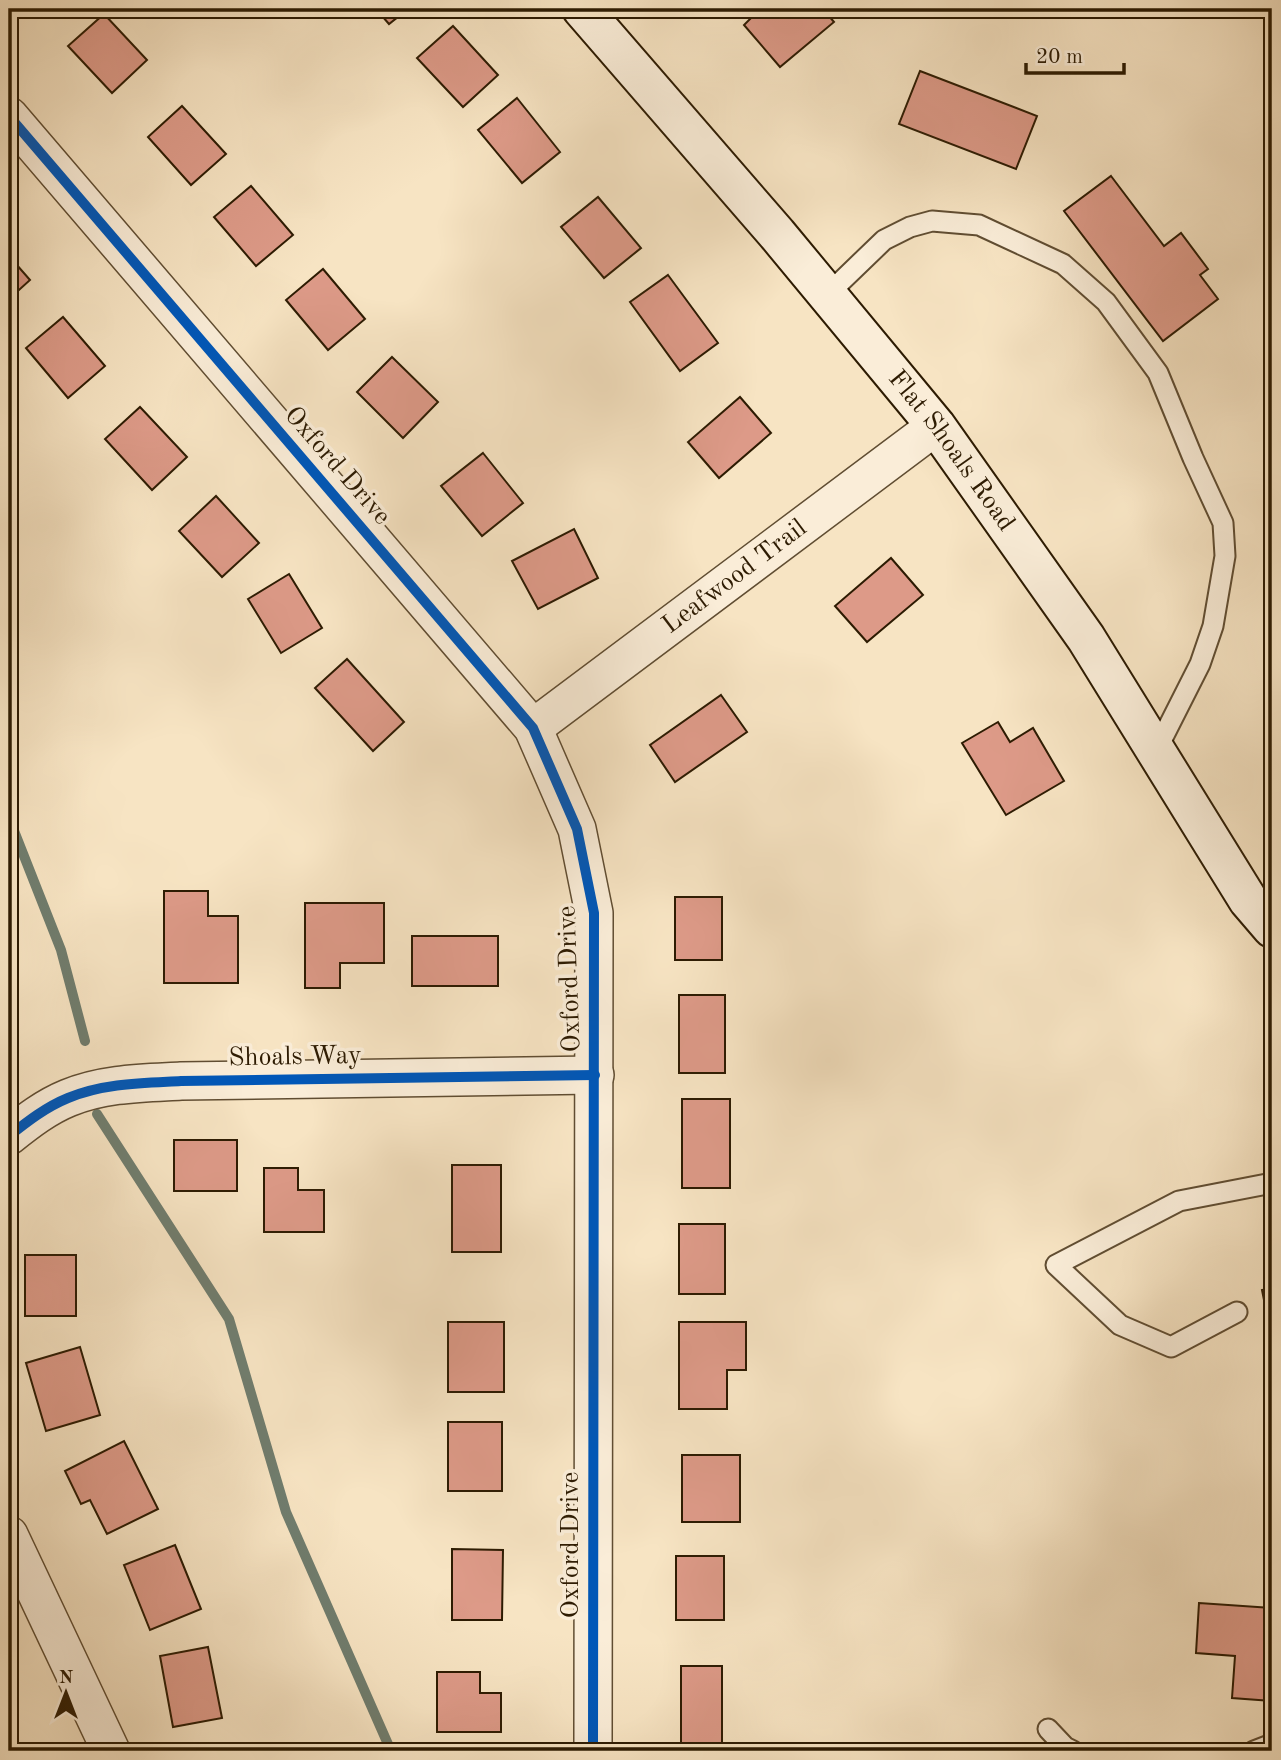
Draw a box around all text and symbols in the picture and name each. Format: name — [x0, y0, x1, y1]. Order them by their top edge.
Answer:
scale bar — [1026, 32, 1124, 76]
text: 20 m — [1036, 47, 1083, 68]
street label: Flat Shoals Road — [883, 366, 1019, 536]
street label: Oxford Drive — [279, 402, 395, 530]
street label: Leafwood Trail — [658, 515, 812, 639]
street label: Oxford Drive — [554, 905, 586, 1053]
street label: Shoals Way — [228, 1043, 362, 1071]
street label: Oxford Drive — [558, 1471, 584, 1619]
north arrow — [32, 1658, 102, 1728]
text: N — [59, 1669, 74, 1688]

